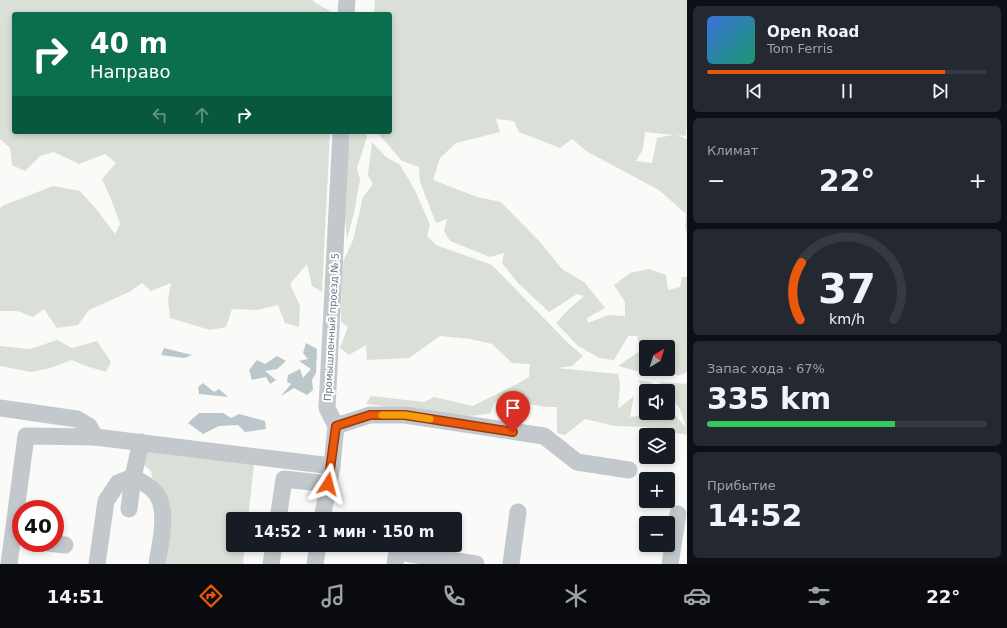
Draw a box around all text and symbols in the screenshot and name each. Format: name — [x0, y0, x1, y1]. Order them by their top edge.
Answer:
text: Open Road — [767, 23, 859, 41]
text: 40 m — [90, 27, 168, 60]
icon: right — [24, 28, 76, 80]
text: Tom Ferris — [767, 41, 833, 56]
text: Направо — [90, 61, 170, 82]
icon: previous — [743, 80, 765, 102]
icon: pause — [836, 80, 858, 102]
icon: next — [929, 80, 951, 102]
icon: left — [149, 104, 171, 126]
icon: ahead — [191, 104, 213, 126]
icon: right — [233, 104, 255, 126]
text: Климат — [707, 143, 758, 158]
text: 22° — [819, 163, 875, 198]
text: − — [707, 168, 725, 193]
text: + — [969, 168, 987, 193]
street label: Промышленный проезд № 5 — [322, 253, 341, 401]
text: 37 — [818, 264, 876, 313]
text: km/h — [829, 311, 865, 327]
north arrow — [639, 340, 675, 376]
map controls — [639, 340, 675, 552]
text: Запас хода · 67% — [707, 361, 825, 376]
text: 335 km — [707, 381, 831, 416]
button: sound — [639, 384, 675, 420]
pin — [496, 391, 530, 432]
icon: arrive — [502, 397, 524, 419]
button: layers — [639, 428, 675, 464]
position arrow — [307, 463, 349, 505]
button: + — [639, 472, 675, 508]
text: Прибытие — [707, 478, 776, 493]
text: 14:52 — [707, 498, 803, 533]
speed limit sign: 40 — [12, 500, 64, 552]
button: − — [639, 516, 675, 552]
text: 14:52 · 1 мин · 150 m — [254, 523, 435, 541]
icon: directions — [197, 582, 225, 610]
icon: music — [319, 582, 347, 610]
icon: phone — [440, 582, 468, 610]
icon: climate — [562, 582, 590, 610]
icon: car — [683, 582, 711, 610]
icon: filters — [805, 582, 833, 610]
text: 14:51 — [47, 586, 104, 607]
text: 22° — [926, 586, 960, 607]

